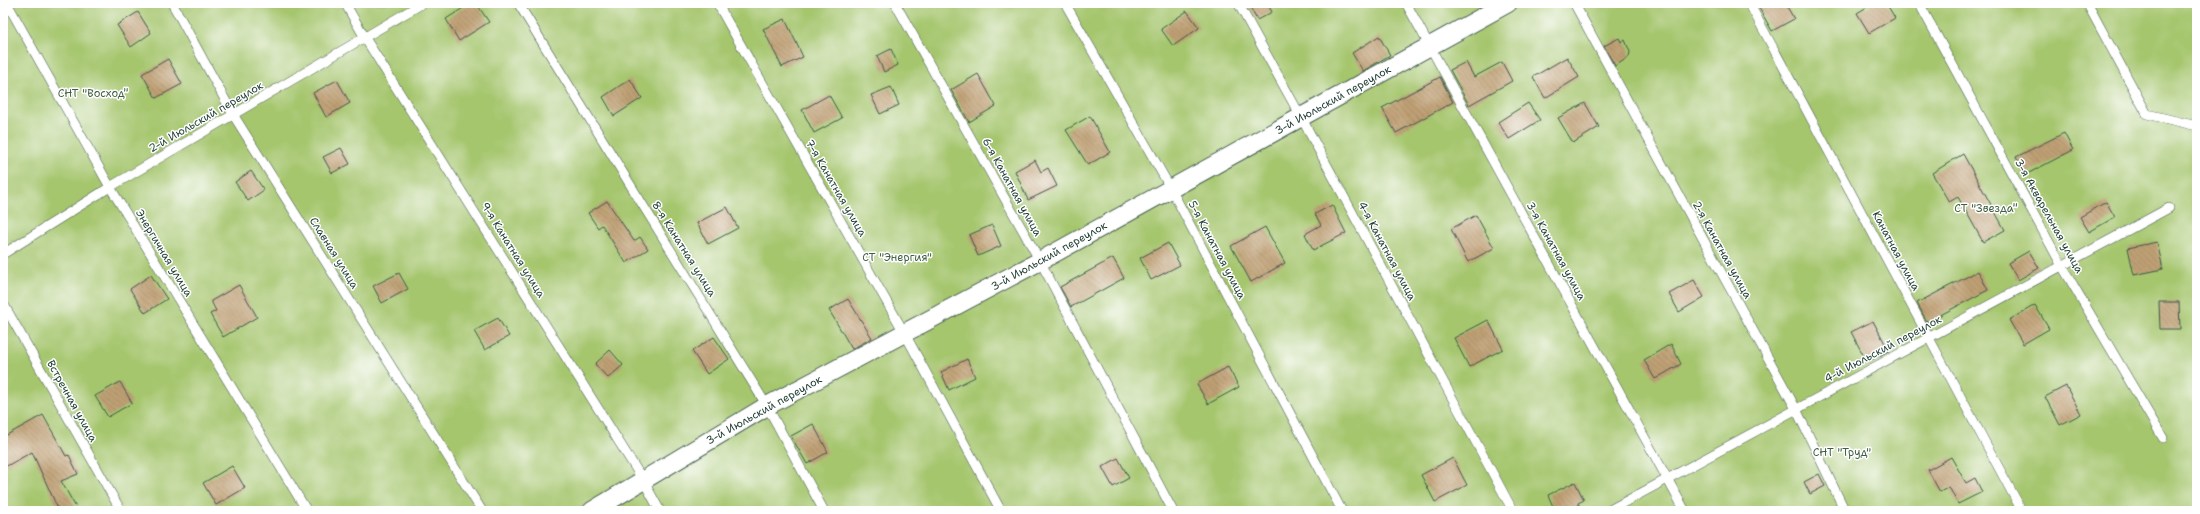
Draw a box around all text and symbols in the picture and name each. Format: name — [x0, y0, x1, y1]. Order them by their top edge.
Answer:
street label: 3-й Июльский переулок — [1272, 62, 1394, 138]
street label: 2-й Июльский переулок — [146, 78, 266, 156]
park label: СНТ "Восход" — [58, 86, 128, 101]
street label: 6-я Канатная улица — [979, 135, 1045, 239]
street label: 7-я Канатная улица — [802, 137, 870, 239]
street label: 3-я Акварельная улица — [2011, 156, 2087, 276]
street label: 8-я Канатная улица — [648, 198, 720, 300]
street label: 5-я Канатная улица — [1185, 198, 1249, 302]
street label: 2-я Канатная улица — [1689, 198, 1755, 302]
street label: 9-я Канатная улица — [477, 199, 549, 301]
street label: 4-я Канатная улица — [1354, 199, 1420, 303]
street label: 3-я Канатная улица — [1523, 199, 1589, 303]
park label: СТ "Звезда" — [1954, 201, 2018, 216]
street label: Энергичная улица — [132, 207, 196, 300]
street label: Канатная улица — [1869, 209, 1923, 294]
street label: Славная улица — [306, 214, 362, 292]
street label: 3-й Июльский переулок — [988, 218, 1110, 294]
park label: СТ "Энергия" — [862, 250, 932, 265]
street label: 4-й Июльский переулок — [1822, 312, 1944, 386]
street label: Встречная улица — [43, 357, 101, 445]
street label: 3-й Июльский переулок — [703, 372, 825, 448]
park label: СНТ "Труд" — [1813, 445, 1871, 460]

